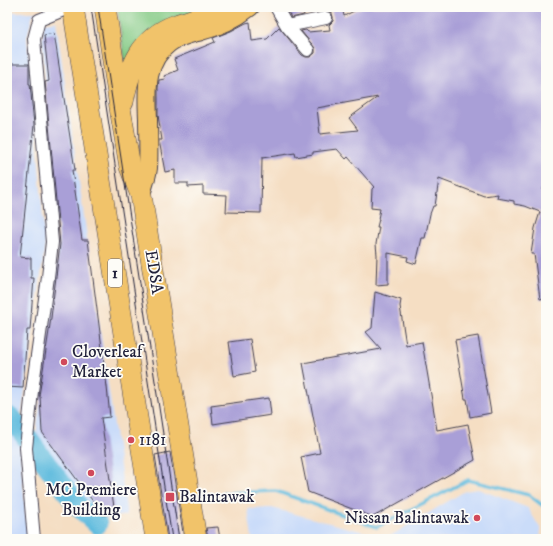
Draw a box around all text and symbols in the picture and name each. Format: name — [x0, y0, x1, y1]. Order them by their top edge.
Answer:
street label: EDSA — [140, 248, 168, 296]
road number: 1 — [108, 259, 122, 287]
place label: Cloverleaf Market — [72, 341, 145, 383]
marker: Cloverleaf Market — [59, 357, 69, 367]
place label: 1181 — [139, 429, 166, 451]
marker: 1181 — [126, 435, 136, 445]
marker: MC Premiere Building — [86, 468, 96, 478]
place label: MC Premiere Building — [45, 479, 137, 521]
place label: Balintawak — [179, 486, 255, 508]
marker: Balintawak — [164, 491, 176, 503]
place label: Nissan Balintawak — [345, 507, 470, 529]
marker: Nissan Balintawak — [472, 513, 482, 523]

